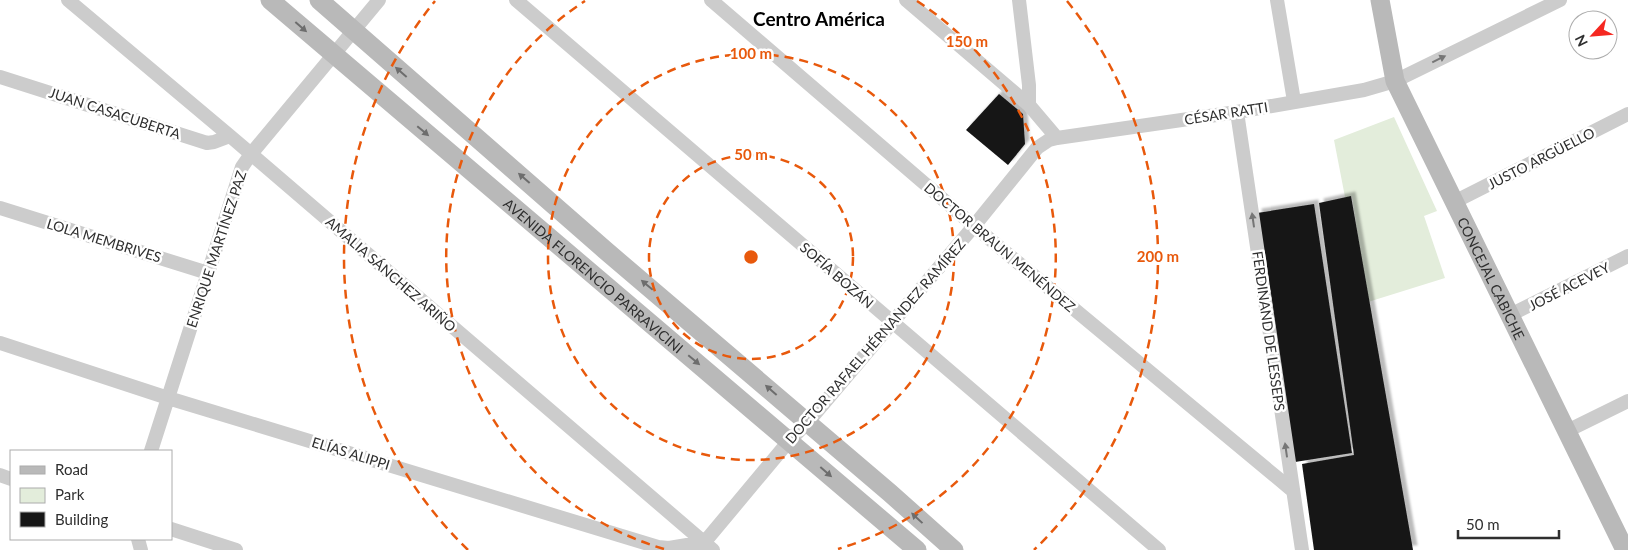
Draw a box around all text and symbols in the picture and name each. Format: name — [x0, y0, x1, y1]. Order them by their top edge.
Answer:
district label: Centro América — [753, 7, 885, 30]
north arrow — [1568, 10, 1618, 60]
one-way arrow — [295, 21, 307, 33]
text: 150 m — [946, 32, 988, 50]
text: N — [1571, 32, 1591, 49]
text: 100 m — [730, 44, 772, 62]
one-way arrow — [1431, 55, 1446, 64]
one-way arrow — [396, 66, 408, 78]
street label: JUAN CASACUBERTA — [47, 84, 183, 142]
street label: CÉSAR RATTI — [1183, 98, 1269, 128]
street label: JUSTO ARGÜELLO — [1485, 124, 1597, 192]
one-way arrow — [417, 125, 430, 136]
text: 50 m — [734, 145, 768, 163]
street label: ENRIQUE MARTÍNEZ PAZ — [183, 168, 249, 330]
one-way arrow — [518, 173, 531, 184]
street label: DOCTOR BRAUN MENÉNDEZ — [921, 179, 1079, 315]
street label: AVENIDA FLORENCIO PARRAVICINI — [501, 194, 687, 356]
one-way arrow — [1248, 212, 1256, 228]
street label: AMALIA SÁNCHEZ ARIÑO — [322, 213, 460, 335]
street label: CONCEJAL CABICHE — [1455, 214, 1529, 342]
street label: LOLA MEMBRIVES — [45, 215, 163, 265]
street label: DOCTOR RAFAEL HÉRNANDEZ RAMÍREZ — [782, 235, 968, 447]
street label: SOFÍA BOZÁN — [797, 238, 877, 312]
text: 200 m — [1137, 247, 1179, 265]
centre of rings — [742, 248, 760, 266]
street label: FERDINAND DE LESSEPS — [1249, 250, 1289, 412]
street label: JOSÉ ACEVEY — [1526, 258, 1613, 314]
one-way arrow — [641, 280, 653, 291]
one-way arrow — [688, 354, 700, 366]
one-way arrow — [765, 384, 777, 396]
street label: ELÍAS ALIPPI — [310, 433, 392, 473]
one-way arrow — [1282, 442, 1290, 458]
legend — [10, 450, 172, 540]
text: Road — [55, 460, 88, 478]
one-way arrow — [820, 467, 833, 478]
text: Park — [55, 485, 85, 503]
scale bar — [1458, 508, 1559, 540]
text: Building — [55, 510, 108, 528]
one-way arrow — [912, 512, 924, 524]
text: 50 m — [1466, 515, 1500, 533]

